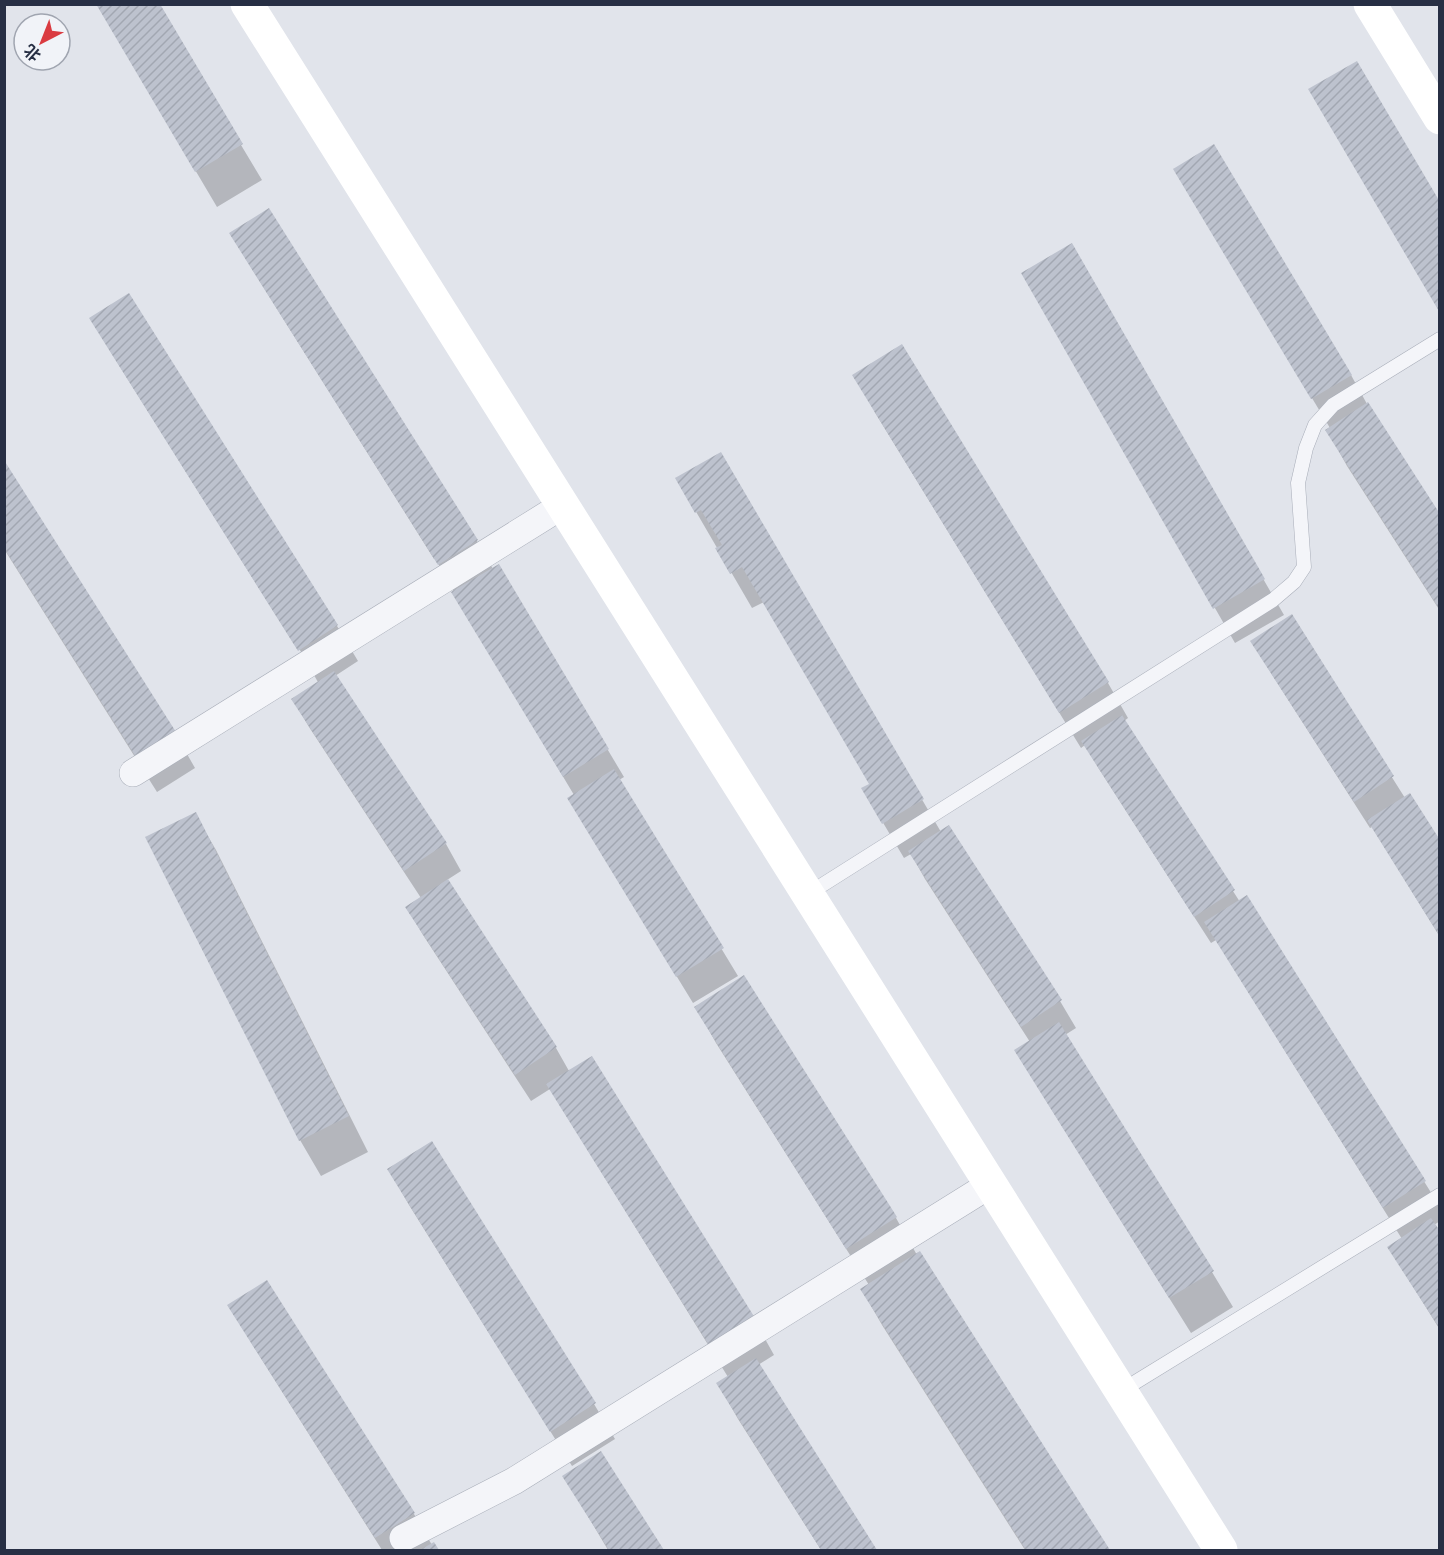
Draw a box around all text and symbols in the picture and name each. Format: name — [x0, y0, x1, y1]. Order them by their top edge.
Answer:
north arrow — [12, 12, 72, 72]
text: 北 — [20, 40, 45, 65]

